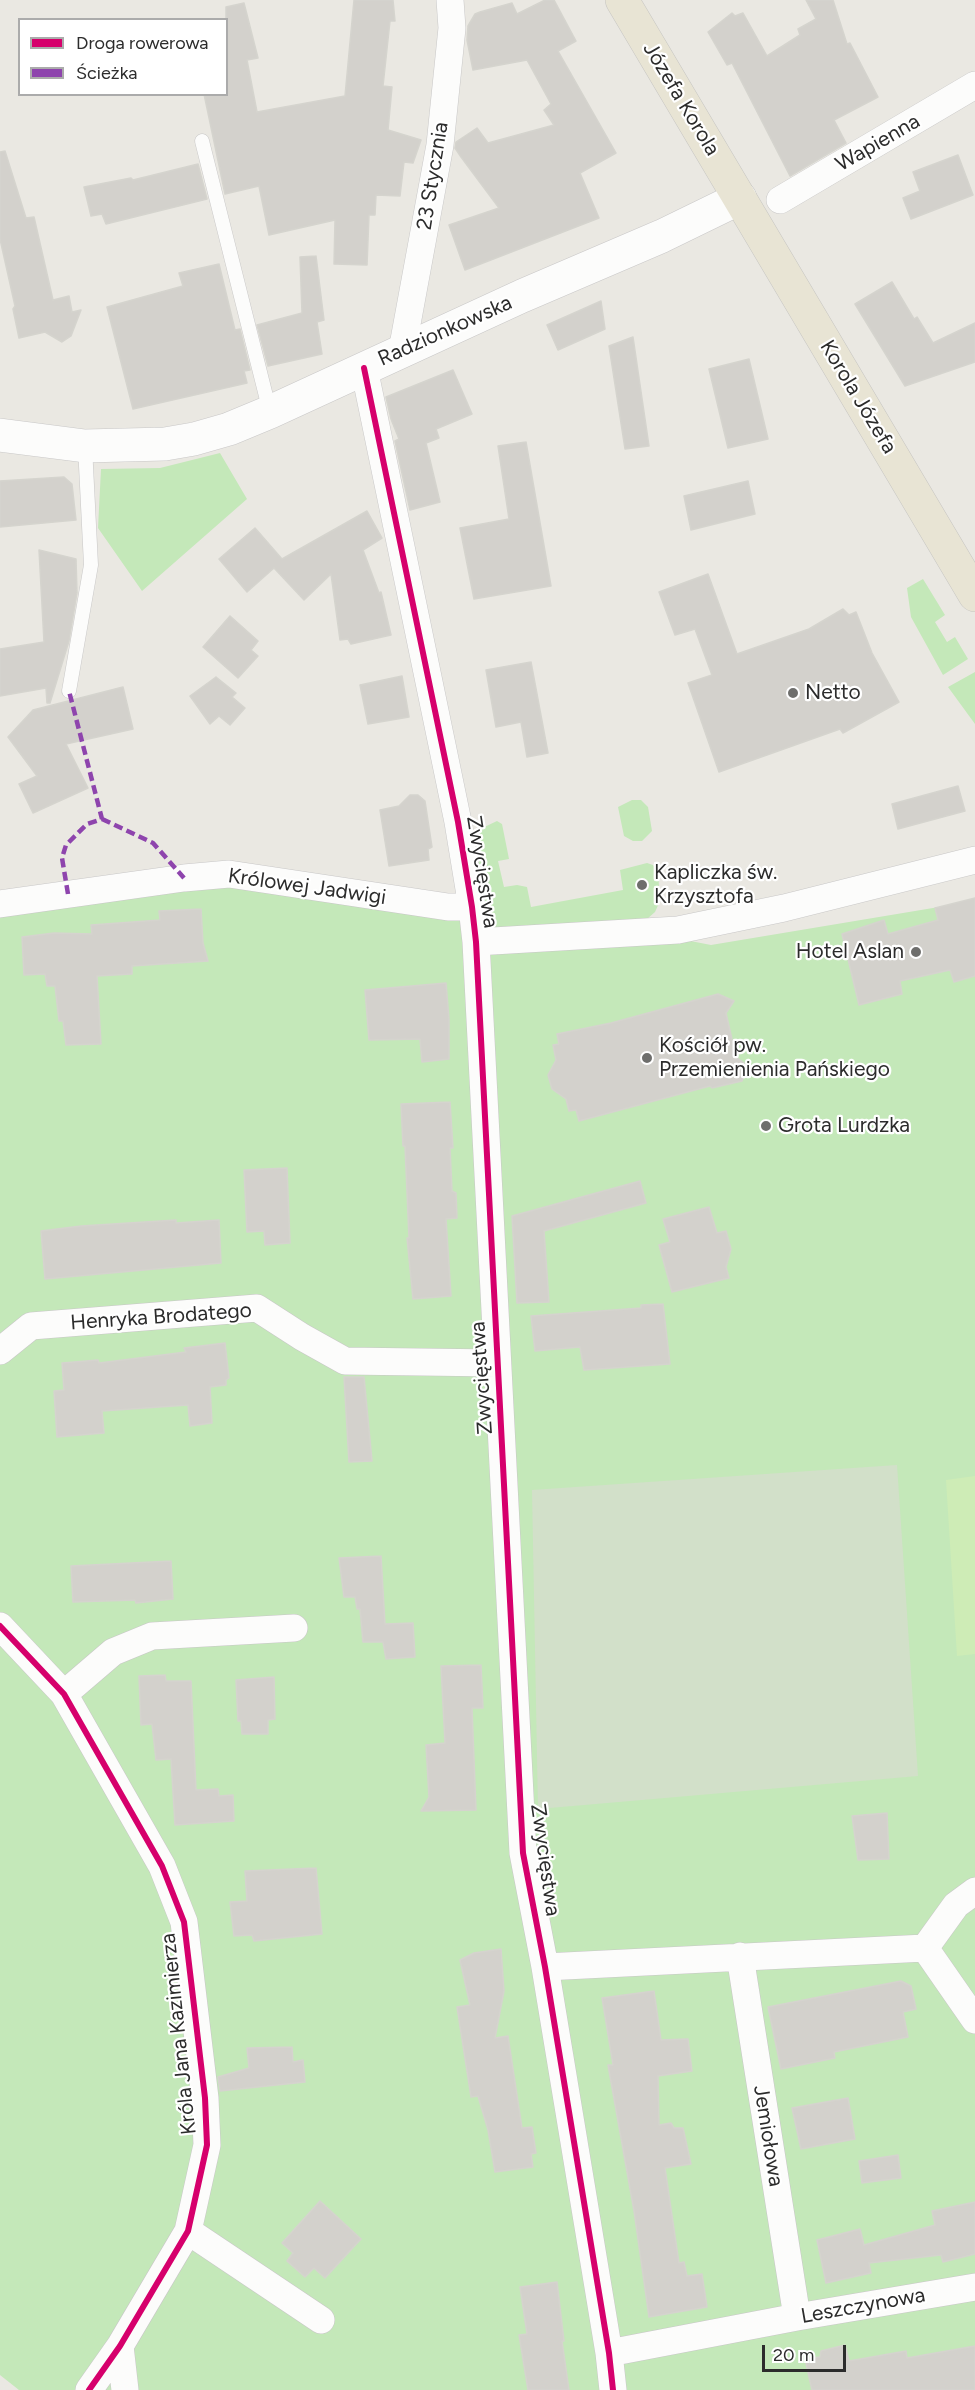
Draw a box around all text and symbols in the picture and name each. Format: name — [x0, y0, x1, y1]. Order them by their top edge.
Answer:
legend — [18, 18, 228, 96]
text: Droga rowerowa — [76, 32, 208, 54]
street label: Józefa Korola — [637, 38, 725, 160]
text: Ścieżka — [76, 62, 137, 84]
street label: Wapienna — [831, 109, 925, 177]
street label: 23 Stycznia — [412, 120, 454, 232]
street label: Radzionkowska — [374, 290, 516, 372]
street label: Korola Józefa — [814, 336, 902, 458]
place label: Netto — [805, 680, 861, 706]
marker: Netto — [786, 686, 800, 700]
street label: Zwycięstwa — [461, 814, 503, 930]
place label: Kapliczka św. Krzysztofa — [654, 860, 777, 910]
street label: Królowej Jadwigi — [226, 863, 388, 911]
marker: Kapliczka św. Krzysztofa — [635, 878, 649, 892]
place label: Hotel Aslan — [796, 939, 904, 965]
marker: Hotel Aslan — [909, 945, 923, 959]
place label: Kościół pw. Przemienienia Pańskiego — [659, 1033, 890, 1083]
marker: Kościół pw. Przemienienia Pańskiego — [640, 1051, 654, 1065]
place label: Grota Lurdzka — [778, 1113, 910, 1139]
marker: Grota Lurdzka — [759, 1119, 773, 1133]
street label: Henryka Brodatego — [69, 1298, 253, 1336]
street label: Zwycięstwa — [465, 1321, 499, 1435]
street label: Zwycięstwa — [525, 1802, 565, 1918]
street label: Króla Jana Kazimierza — [156, 1932, 202, 2136]
street label: Jemiołowa — [748, 2084, 788, 2188]
street label: Leszczynowa — [799, 2283, 927, 2329]
scale bar — [765, 2333, 849, 2371]
text: 20 m — [773, 2344, 814, 2366]

